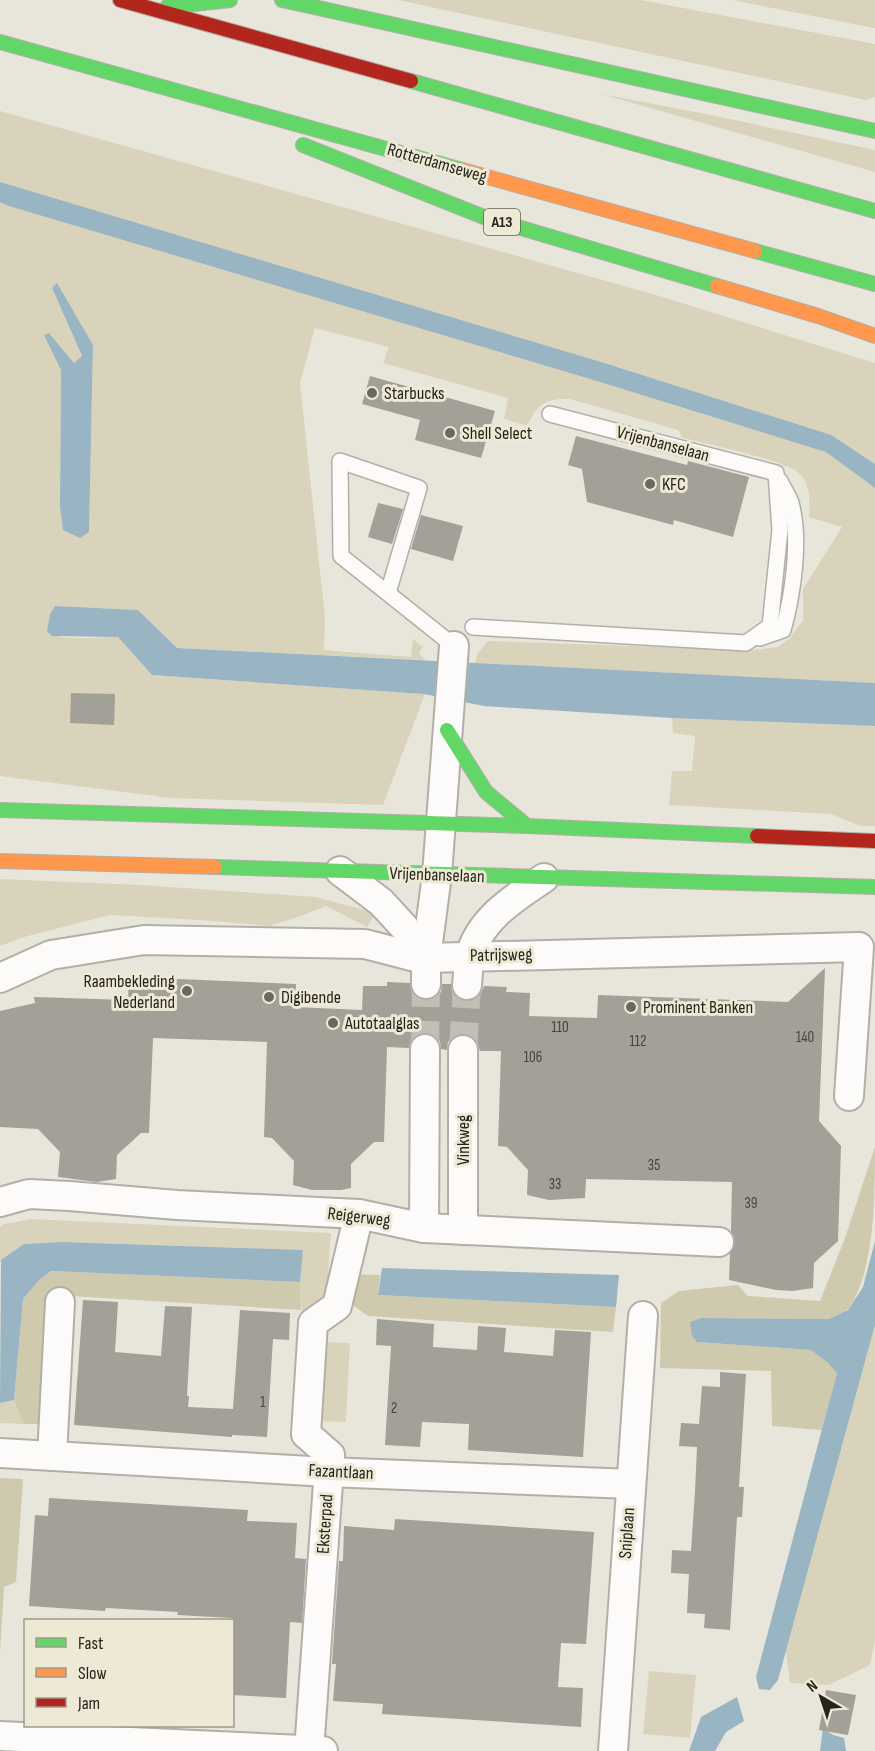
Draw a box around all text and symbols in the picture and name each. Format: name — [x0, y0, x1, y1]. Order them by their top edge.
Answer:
street label: Rotterdamseweg — [385, 139, 489, 187]
road number: A13 — [484, 209, 520, 235]
place label: Starbucks — [384, 383, 444, 404]
marker: Starbucks — [365, 386, 379, 400]
street label: Vrijenbanselaan — [614, 422, 712, 466]
place label: Shell Select — [462, 423, 533, 444]
marker: Shell Select — [443, 426, 457, 440]
place label: KFC — [662, 474, 686, 495]
marker: KFC — [643, 477, 657, 491]
street label: Vrijenbanselaan — [389, 863, 485, 887]
street label: Patrijsweg — [470, 944, 532, 966]
place label: Raambekleding Nederland — [84, 971, 175, 1013]
marker: Raambekleding Nederland — [180, 984, 194, 998]
place label: Digibende — [281, 987, 341, 1008]
marker: Digibende — [262, 990, 276, 1004]
place label: Prominent Banken — [643, 997, 753, 1018]
marker: Prominent Banken — [624, 1000, 638, 1014]
place label: Autotaalglas — [344, 1013, 420, 1034]
marker: Autotaalglas — [326, 1016, 340, 1030]
house number: 110 — [551, 1018, 569, 1037]
house number: 140 — [796, 1028, 814, 1047]
house number: 112 — [630, 1032, 646, 1051]
house number: 106 — [524, 1048, 542, 1067]
street label: Vinkweg — [453, 1115, 474, 1165]
house number: 35 — [648, 1156, 660, 1175]
house number: 33 — [549, 1175, 561, 1194]
house number: 39 — [745, 1194, 757, 1213]
street label: Reigerweg — [326, 1203, 392, 1231]
house number: 1 — [260, 1393, 266, 1412]
house number: 2 — [391, 1399, 397, 1418]
street label: Fazantlaan — [308, 1460, 374, 1484]
street label: Eksterpad — [312, 1493, 338, 1555]
street label: Sniplaan — [615, 1507, 639, 1559]
legend — [24, 1619, 234, 1727]
text: Fast — [78, 1633, 104, 1654]
text: Slow — [78, 1663, 107, 1684]
north arrow — [791, 1667, 851, 1727]
text: N — [803, 1676, 822, 1697]
text: Jam — [77, 1693, 100, 1714]

